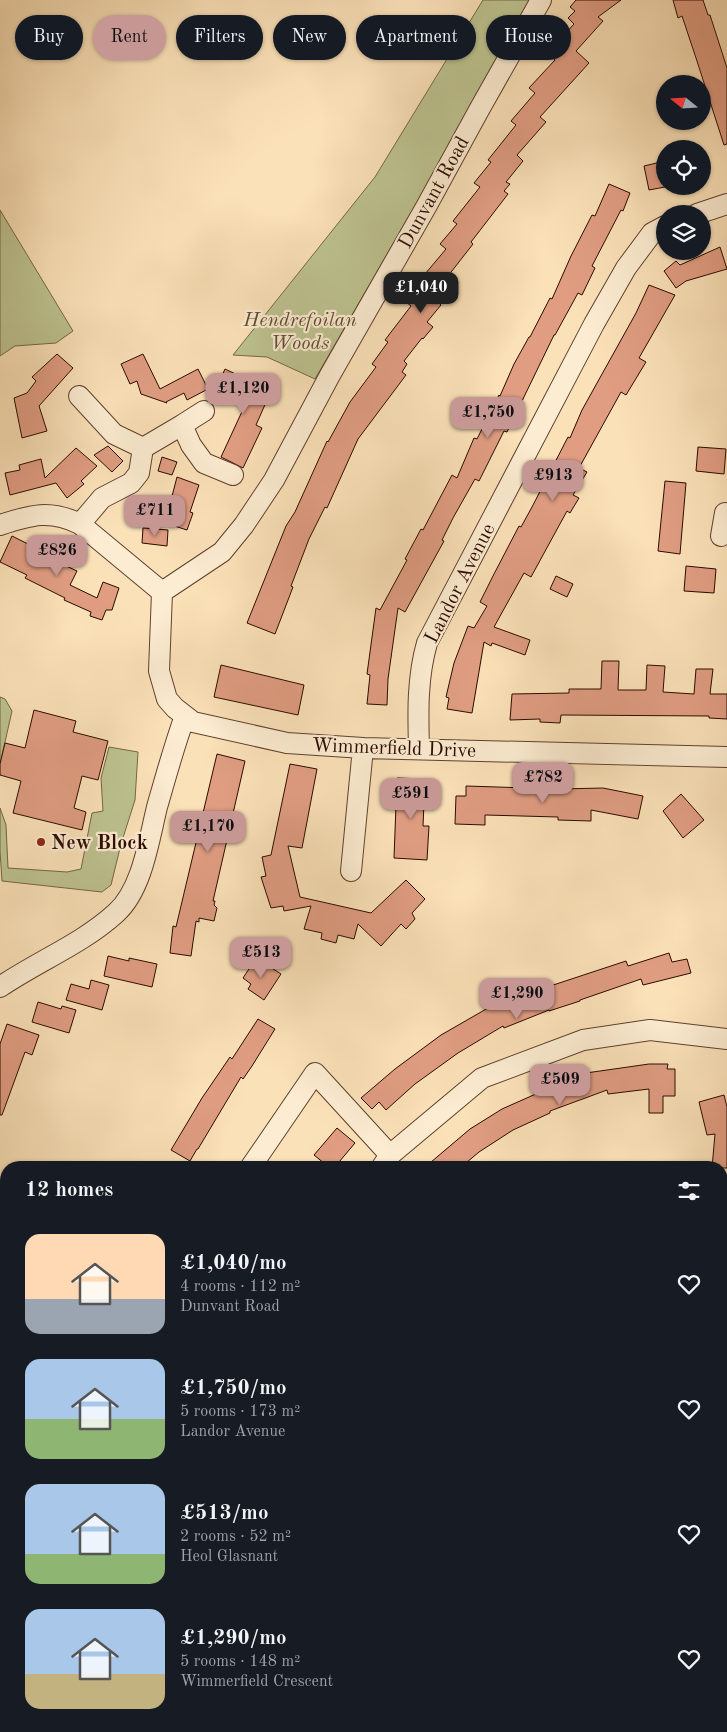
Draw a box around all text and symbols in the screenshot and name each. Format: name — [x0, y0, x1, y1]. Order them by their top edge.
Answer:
chip: Buy — [15, 15, 83, 60]
chip: Rent — [93, 15, 166, 60]
chip: Filters — [176, 15, 263, 60]
chip: New — [273, 15, 346, 60]
chip: Apartment — [356, 15, 476, 60]
chip: House — [486, 15, 571, 60]
north arrow — [656, 75, 711, 130]
map controls — [656, 75, 711, 260]
street label: Dunvant Road — [396, 134, 474, 252]
button: locate — [656, 140, 711, 195]
button: layers — [656, 205, 711, 260]
pin: £1,040 — [380, 272, 462, 314]
text: £1,040 — [394, 280, 448, 296]
park label: Hendrefoilan Woods — [242, 311, 357, 354]
pin: £1,120 — [202, 372, 284, 415]
text: £1,120 — [216, 381, 270, 397]
pin: £1,750 — [447, 396, 529, 439]
text: £1,750 — [461, 405, 515, 421]
pin: £913 — [523, 460, 583, 502]
text: £913 — [533, 468, 573, 484]
pin: £711 — [125, 494, 185, 537]
text: £711 — [135, 503, 175, 519]
street label: Landor Avenue — [422, 521, 500, 647]
pin: £826 — [27, 534, 87, 577]
text: £826 — [37, 543, 77, 559]
street label: Wimmerfield Drive — [311, 736, 476, 762]
pin: £782 — [513, 762, 573, 804]
text: £782 — [523, 770, 563, 786]
pin: £591 — [381, 778, 441, 820]
text: £591 — [391, 786, 431, 802]
pin: £1,170 — [167, 810, 249, 853]
text: £1,170 — [181, 819, 235, 835]
place label: New Block — [51, 834, 148, 854]
marker: New Block — [35, 836, 47, 848]
pin: £513 — [231, 936, 291, 979]
text: £513 — [241, 945, 281, 961]
pin: £1,290 — [476, 978, 558, 1020]
text: £1,290 — [490, 986, 544, 1002]
pin: £509 — [530, 1064, 590, 1106]
text: £509 — [540, 1072, 580, 1088]
icon: filters — [675, 1177, 703, 1205]
text: 12 homes — [25, 1180, 113, 1201]
text: £1,040/mo — [180, 1253, 287, 1274]
icon: home — [65, 1254, 125, 1314]
icon: heart — [675, 1270, 703, 1298]
text: 4 rooms · 112 m² — [180, 1279, 300, 1295]
text: Dunvant Road — [180, 1299, 280, 1315]
text: £1,750/mo — [180, 1378, 287, 1399]
icon: home — [65, 1379, 125, 1439]
icon: heart — [675, 1395, 703, 1423]
text: 5 rooms · 173 m² — [180, 1404, 300, 1420]
text: Landor Avenue — [180, 1424, 285, 1440]
text: £513/mo — [180, 1503, 269, 1524]
icon: home — [65, 1504, 125, 1564]
icon: heart — [675, 1520, 703, 1548]
text: 2 rooms · 52 m² — [180, 1529, 291, 1545]
text: Heol Glasnant — [180, 1549, 278, 1565]
text: £1,290/mo — [180, 1628, 287, 1649]
icon: home — [65, 1629, 125, 1689]
icon: heart — [675, 1645, 703, 1673]
text: 5 rooms · 148 m² — [180, 1654, 300, 1670]
text: Wimmerfield Crescent — [180, 1674, 333, 1690]

